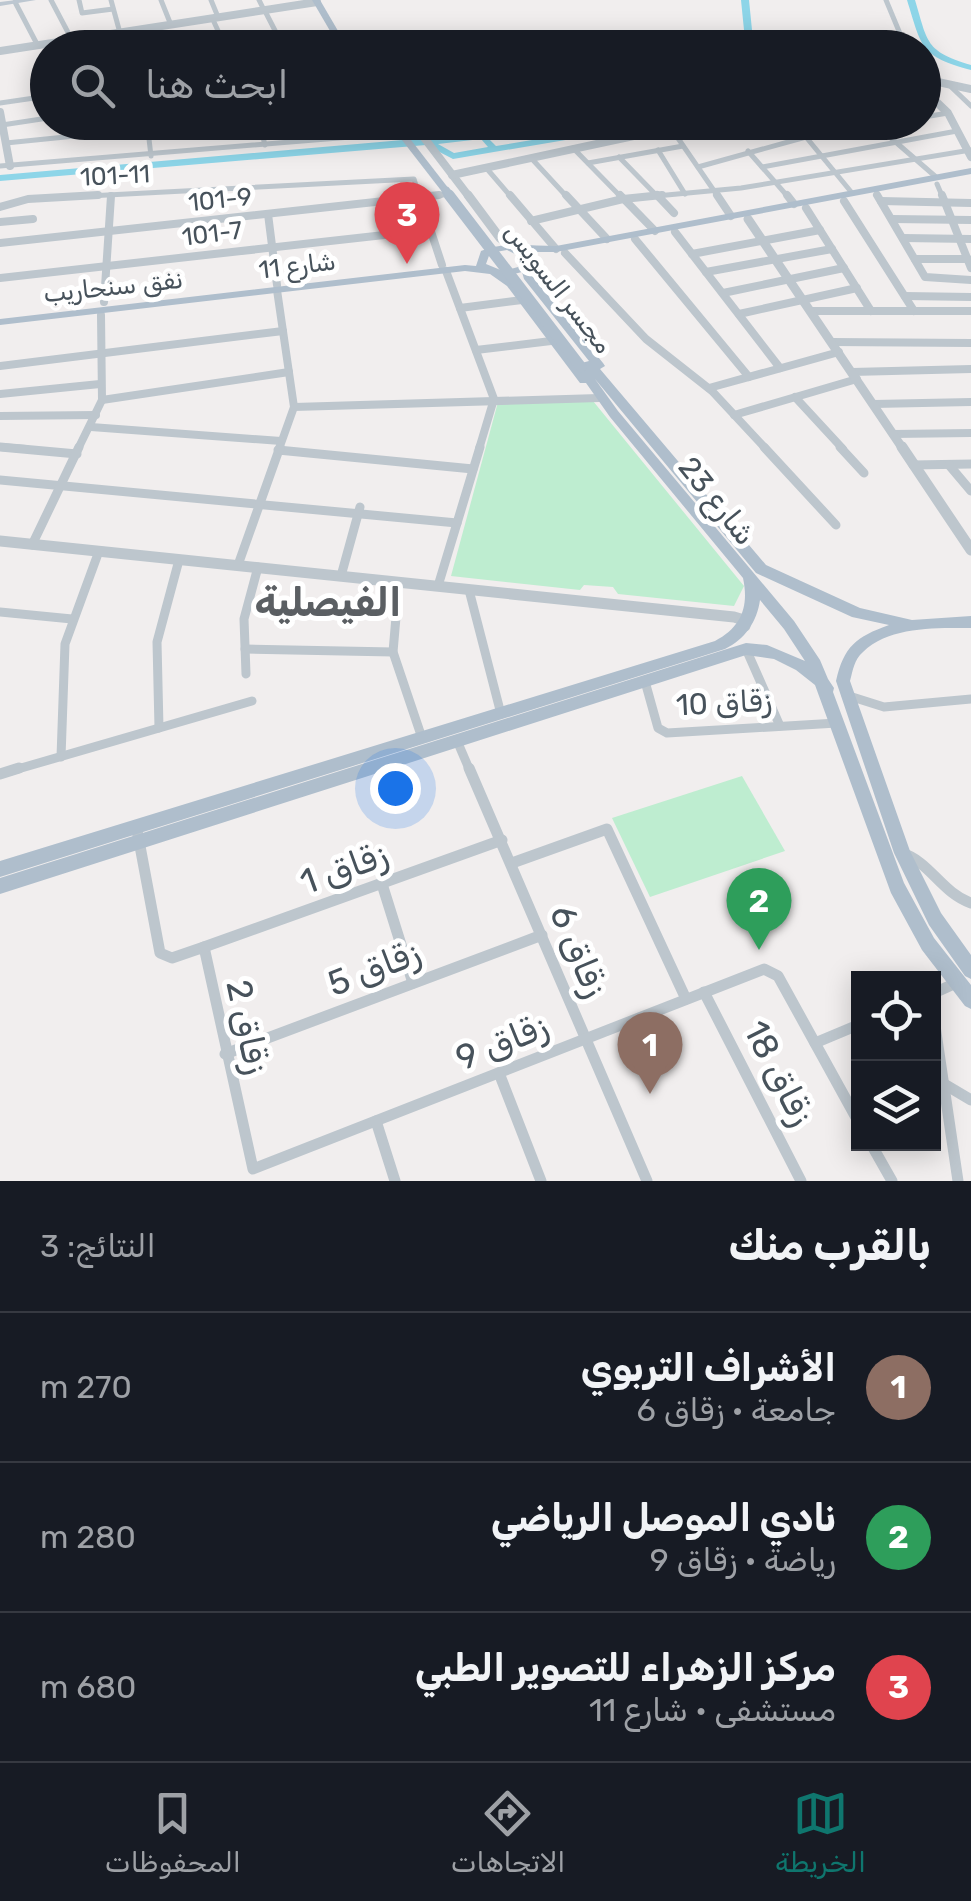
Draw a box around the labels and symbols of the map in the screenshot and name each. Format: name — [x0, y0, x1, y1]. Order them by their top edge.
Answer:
street label: 101-11 — [79, 159, 151, 192]
street label: 101-9 — [187, 182, 253, 217]
pin: 3 — [374, 182, 440, 264]
street label: 101-7 — [180, 215, 244, 252]
street label: مجسر السويس — [498, 217, 618, 360]
street label: شارع 11 — [257, 246, 338, 288]
street label: نفق سنحاريب — [42, 265, 184, 309]
street label: شارع 23 — [669, 450, 763, 554]
district label: الفيصلية — [254, 579, 402, 626]
street label: زقاق 10 — [675, 683, 773, 723]
your location — [370, 763, 421, 814]
street label: زقاق 1 — [294, 833, 394, 903]
pin: 2 — [726, 868, 792, 950]
street label: زقاق 6 — [541, 899, 617, 1003]
street label: زقاق 5 — [322, 931, 426, 1005]
street label: زقاق 2 — [218, 976, 278, 1078]
street label: زقاق 9 — [450, 1005, 554, 1079]
pin: 1 — [618, 1012, 682, 1094]
street label: زقاق 18 — [735, 1013, 823, 1133]

